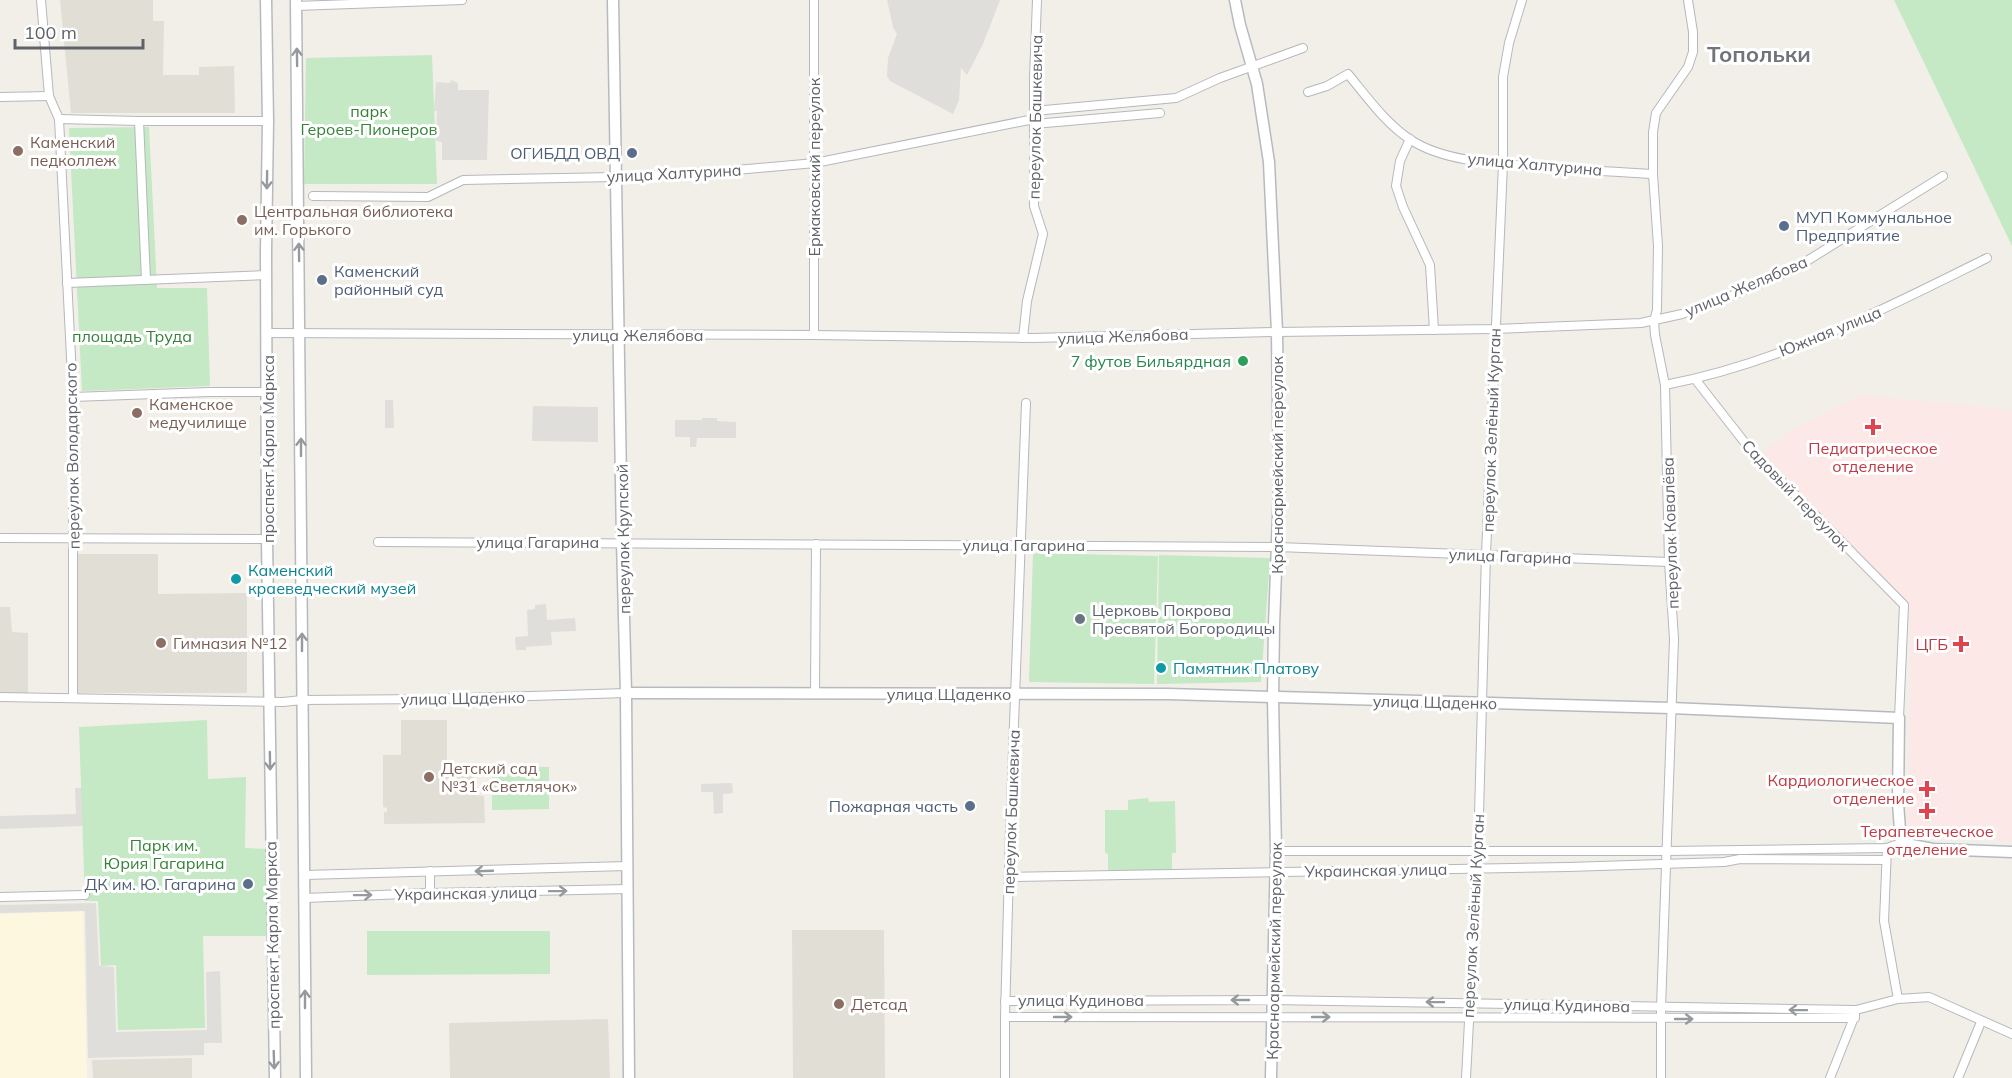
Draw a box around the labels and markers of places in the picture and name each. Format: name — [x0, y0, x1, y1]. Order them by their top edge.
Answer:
place label: Каменский педколлеж — [30, 132, 117, 170]
place label: ОГИБДД ОВД — [510, 143, 620, 163]
marker: Каменский педколлеж — [11, 144, 25, 158]
marker: ОГИБДД ОВД — [625, 146, 639, 160]
place label: Центральная библиотека им. Горького — [254, 201, 453, 239]
place label: МУП Коммунальное Предприятие — [1796, 207, 1952, 245]
marker: Центральная библиотека им. Горького — [235, 213, 249, 227]
marker: МУП Коммунальное Предприятие — [1777, 219, 1791, 233]
place label: Каменский районный суд — [334, 261, 444, 299]
marker: Каменский районный суд — [315, 273, 329, 287]
place label: 7 футов Бильярдная — [1071, 351, 1231, 371]
marker: 7 футов Бильярдная — [1236, 354, 1250, 368]
place label: Каменское медучилище — [149, 394, 247, 432]
marker: Каменское медучилище — [130, 406, 144, 420]
marker: Педиатрическое отделение — [1864, 418, 1882, 436]
place label: Педиатрическое отделение — [1808, 438, 1938, 476]
place label: Каменский краеведческий музей — [248, 560, 416, 598]
marker: Каменский краеведческий музей — [229, 572, 243, 586]
place label: Церковь Покрова Пресвятой Богородицы — [1092, 600, 1275, 638]
marker: Церковь Покрова Пресвятой Богородицы — [1073, 612, 1087, 626]
place label: Гимназия №12 — [173, 633, 287, 653]
place label: ЦГБ — [1915, 634, 1948, 654]
marker: ЦГБ — [1952, 635, 1970, 653]
marker: Гимназия №12 — [154, 636, 168, 650]
place label: Памятник Платову — [1173, 658, 1320, 678]
marker: Памятник Платову — [1154, 661, 1168, 675]
place label: Детский сад №31 «Светлячок» — [441, 758, 577, 796]
marker: Детский сад №31 «Светлячок» — [422, 770, 436, 784]
place label: Кардиологическое отделение — [1768, 770, 1914, 808]
marker: Кардиологическое отделение — [1918, 780, 1936, 798]
place label: Пожарная часть — [829, 796, 958, 816]
marker: Пожарная часть — [963, 799, 977, 813]
marker: Терапевтеческое отделение — [1918, 802, 1936, 820]
place label: Терапевтеческое отделение — [1860, 821, 1994, 859]
place label: ДК им. Ю. Гагарина — [84, 874, 236, 894]
marker: ДК им. Ю. Гагарина — [241, 877, 255, 891]
place label: Детсад — [851, 994, 908, 1014]
marker: Детсад — [832, 997, 846, 1011]

